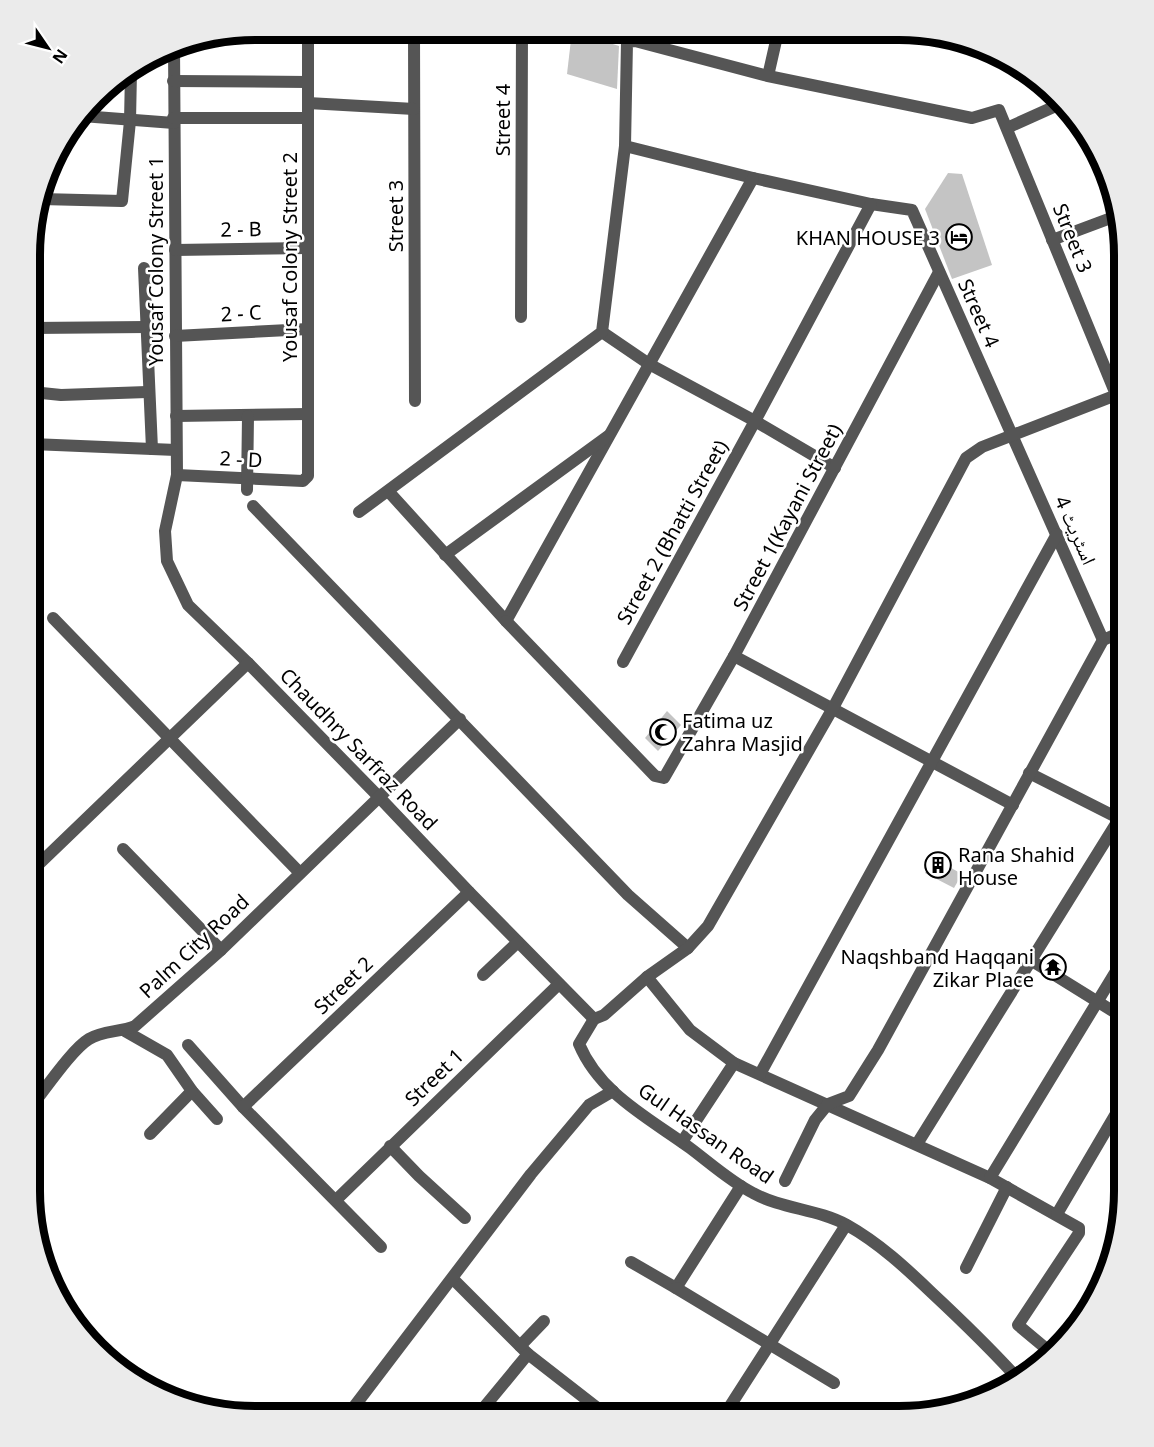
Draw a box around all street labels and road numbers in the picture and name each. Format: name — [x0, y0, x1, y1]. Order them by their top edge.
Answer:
street label: Street 4 — [489, 83, 516, 156]
street label: Yousaf Colony Street 2 — [276, 152, 303, 362]
street label: Yousaf Colony Street 1 — [142, 156, 169, 366]
street label: Street 3 — [382, 180, 409, 252]
street label: Street 3 — [1047, 199, 1099, 277]
street label: 2 - B — [220, 215, 262, 243]
street label: Street 4 — [952, 274, 1006, 352]
street label: 2 - C — [220, 298, 262, 328]
street label: Street 1(Kayani Street) — [726, 419, 848, 615]
street label: Street 2 (Bhatti Street) — [610, 435, 734, 629]
street label: 2 - D — [219, 444, 263, 474]
street label: اسٹریٹ 4 — [1049, 491, 1103, 569]
street label: Chaudhry Sarfraz Road — [274, 662, 444, 836]
street label: Palm City Road — [133, 888, 255, 1004]
street label: Street 2 — [308, 950, 378, 1020]
street label: Street 1 — [399, 1042, 469, 1112]
street label: Gul Hassan Road — [633, 1076, 779, 1190]

